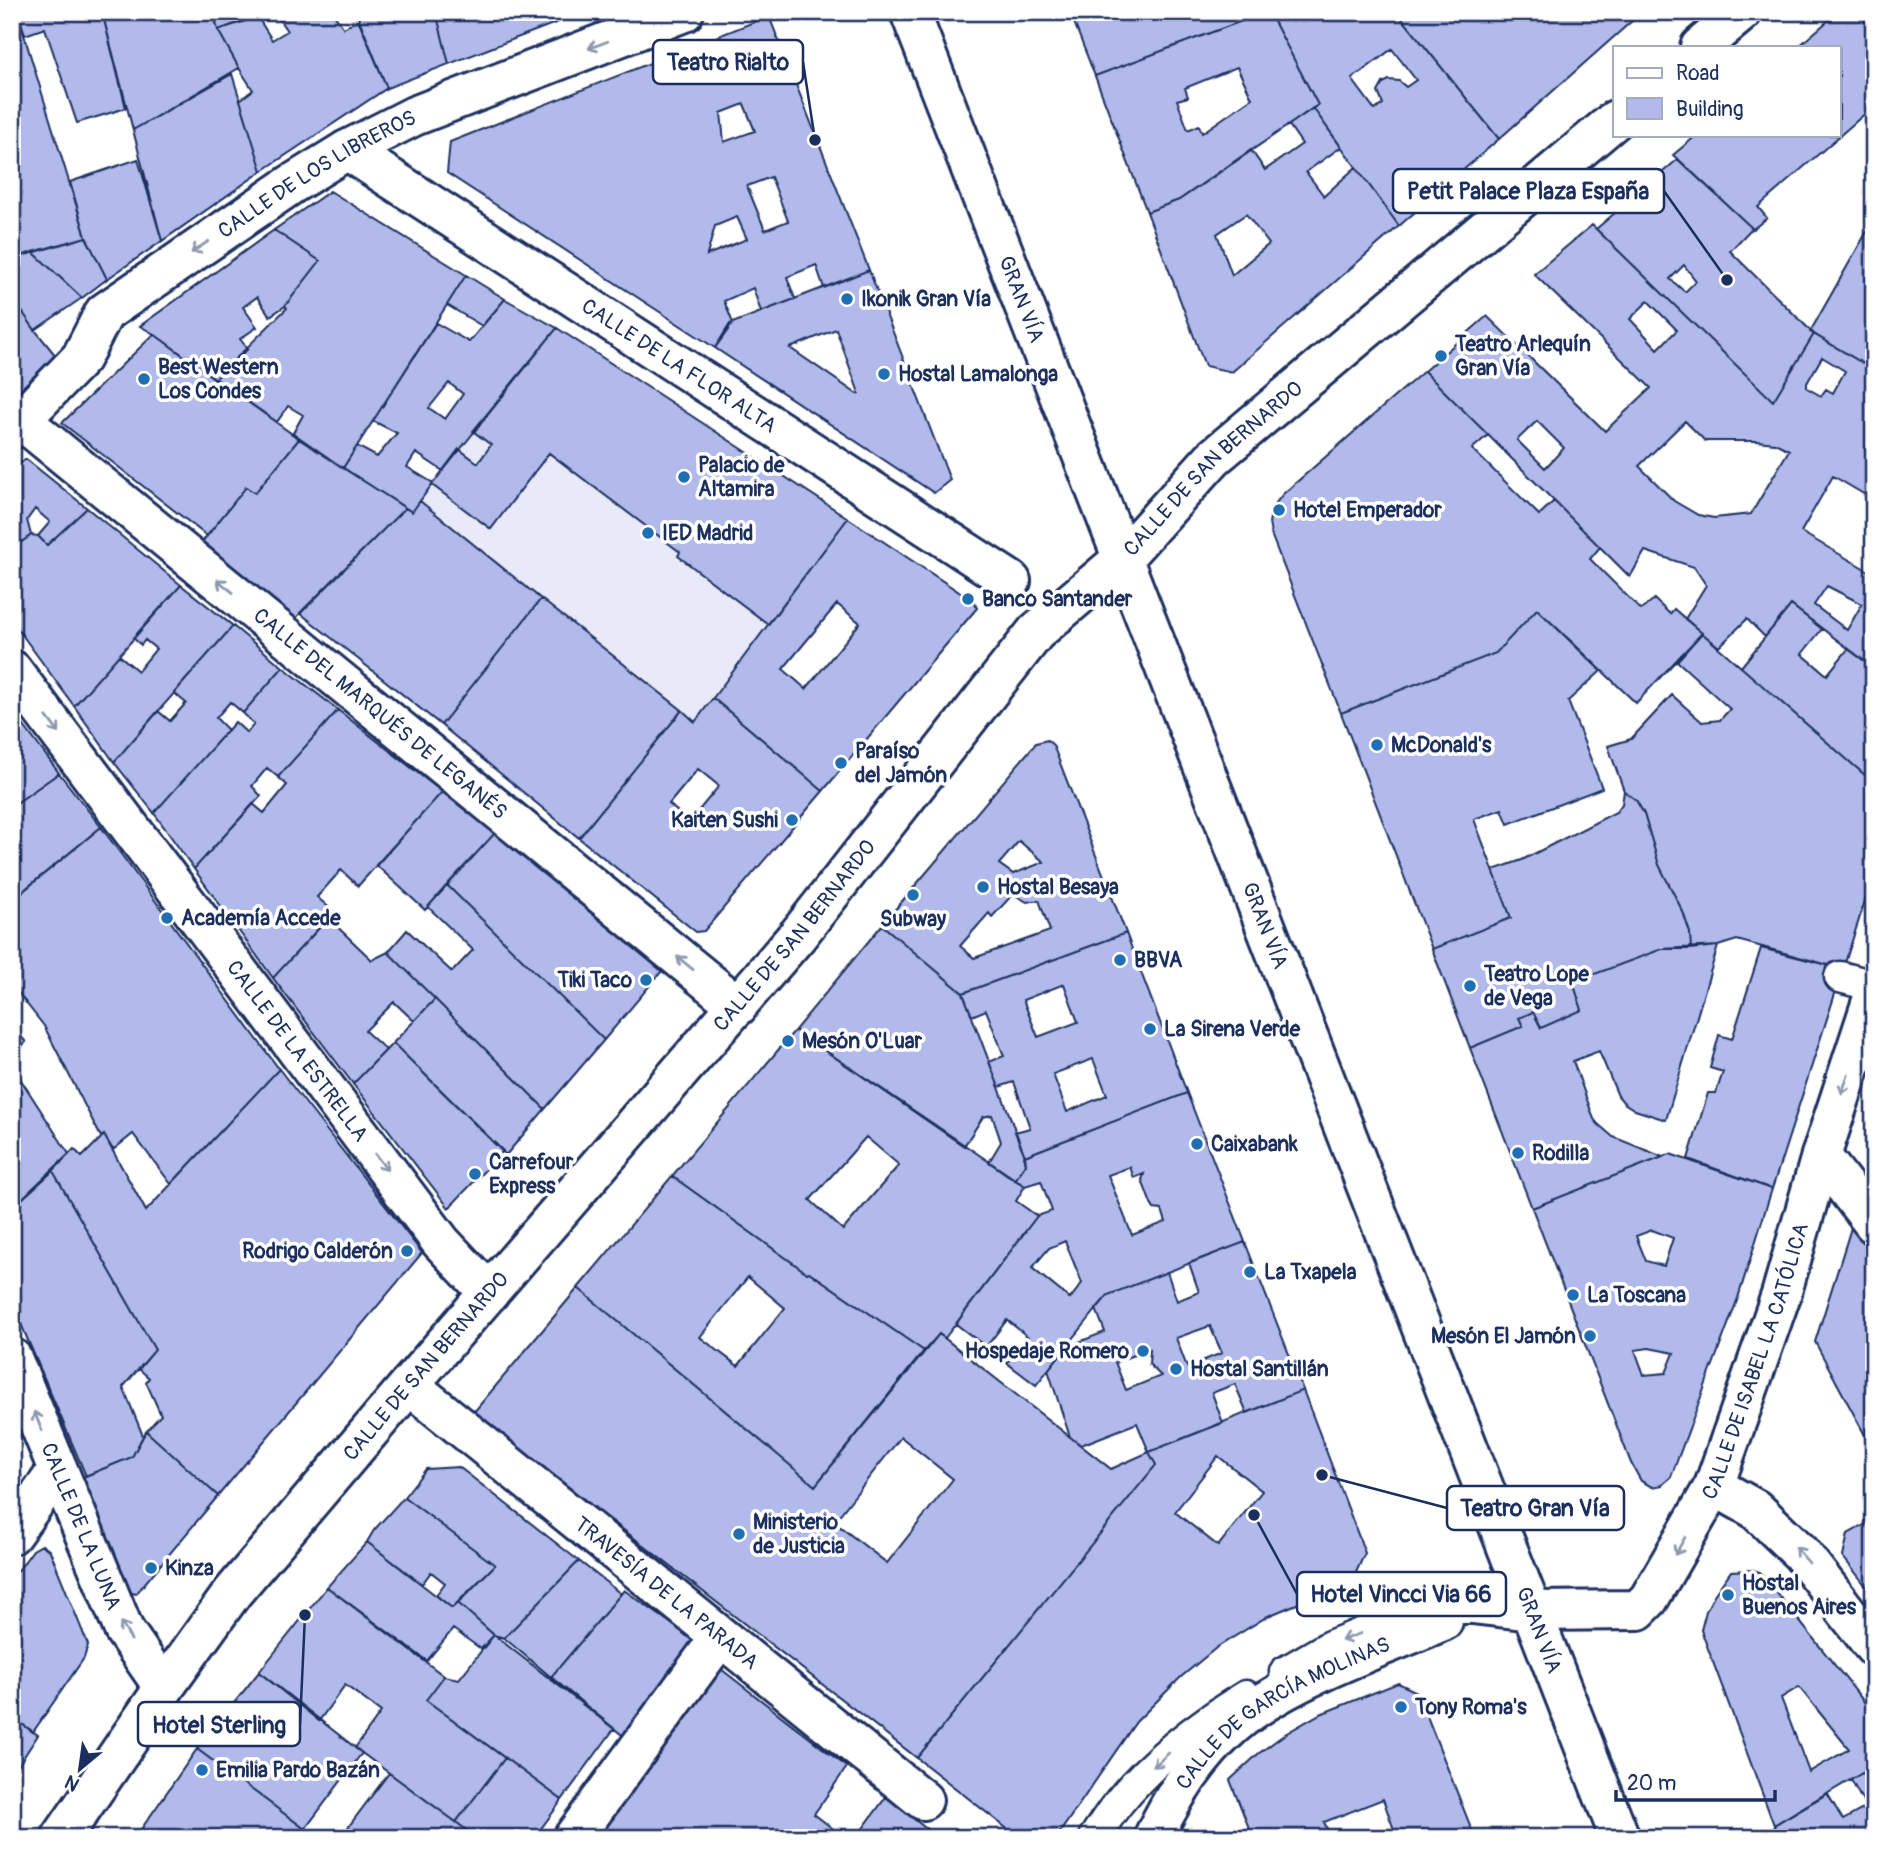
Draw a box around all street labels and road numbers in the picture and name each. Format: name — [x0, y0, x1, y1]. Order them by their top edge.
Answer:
street label: CALLE DE LOS LIBREROS — [213, 104, 420, 245]
street label: GRAN VÍA — [992, 252, 1050, 346]
street label: CALLE DE LA FLOR ALTA — [576, 293, 782, 439]
street label: CALLE DE SAN BERNARDO — [1118, 375, 1308, 562]
street label: CALLE DEL MARQUÉS DE LEGANÉS — [248, 602, 512, 826]
street label: CALLE DE SAN BERNARDO — [708, 834, 882, 1037]
street label: GRAN VÍA — [1236, 878, 1294, 973]
street label: CALLE DE LA ESTRELLA — [220, 955, 374, 1147]
street label: CALLE DE ISABEL LA CATÓLICA — [1696, 1220, 1815, 1505]
street label: CALLE DE SAN BERNARDO — [337, 1266, 515, 1467]
street label: CALLE DE LA LUNA — [34, 1439, 127, 1614]
street label: TRAVESÍA DE LA PARADA — [569, 1511, 764, 1676]
street label: GRAN VÍA — [1510, 1583, 1568, 1677]
street label: CALLE DE GARCÍA MOLINAS — [1170, 1631, 1394, 1795]

